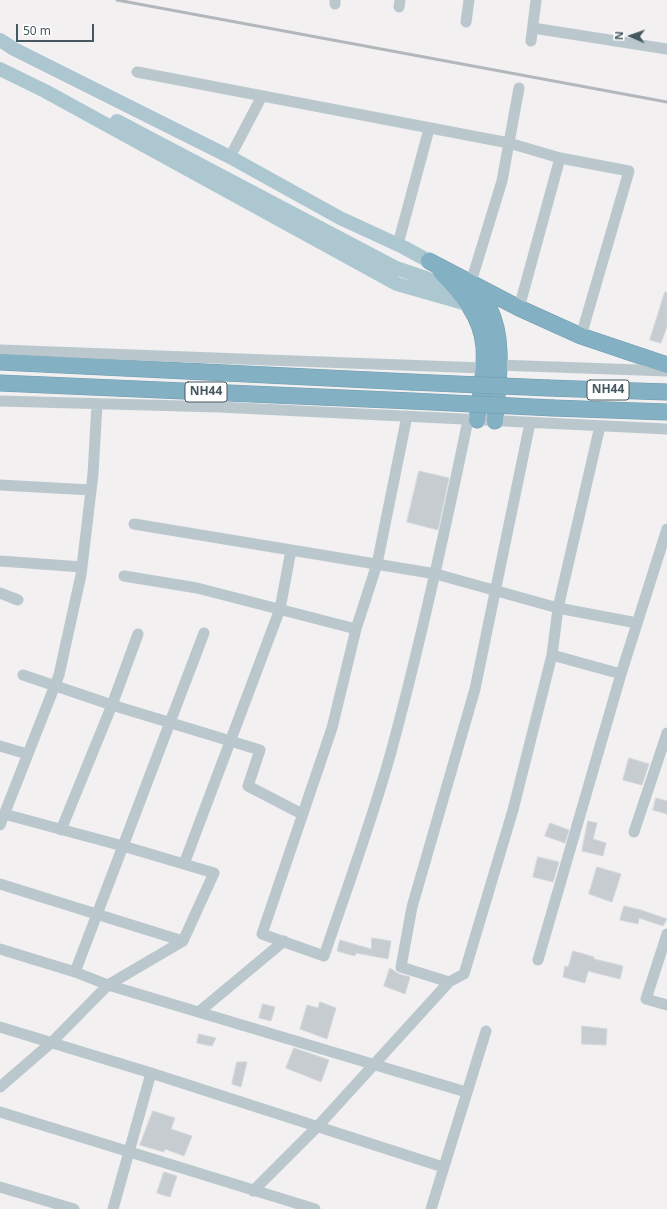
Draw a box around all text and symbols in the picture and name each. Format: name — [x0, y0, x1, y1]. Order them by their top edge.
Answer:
scale bar — [18, 16, 96, 42]
north arrow — [611, 16, 651, 56]
text: 50 m — [23, 22, 51, 39]
text: N — [611, 31, 626, 40]
road number: NH44 — [587, 380, 629, 400]
road number: NH44 — [185, 382, 227, 402]

